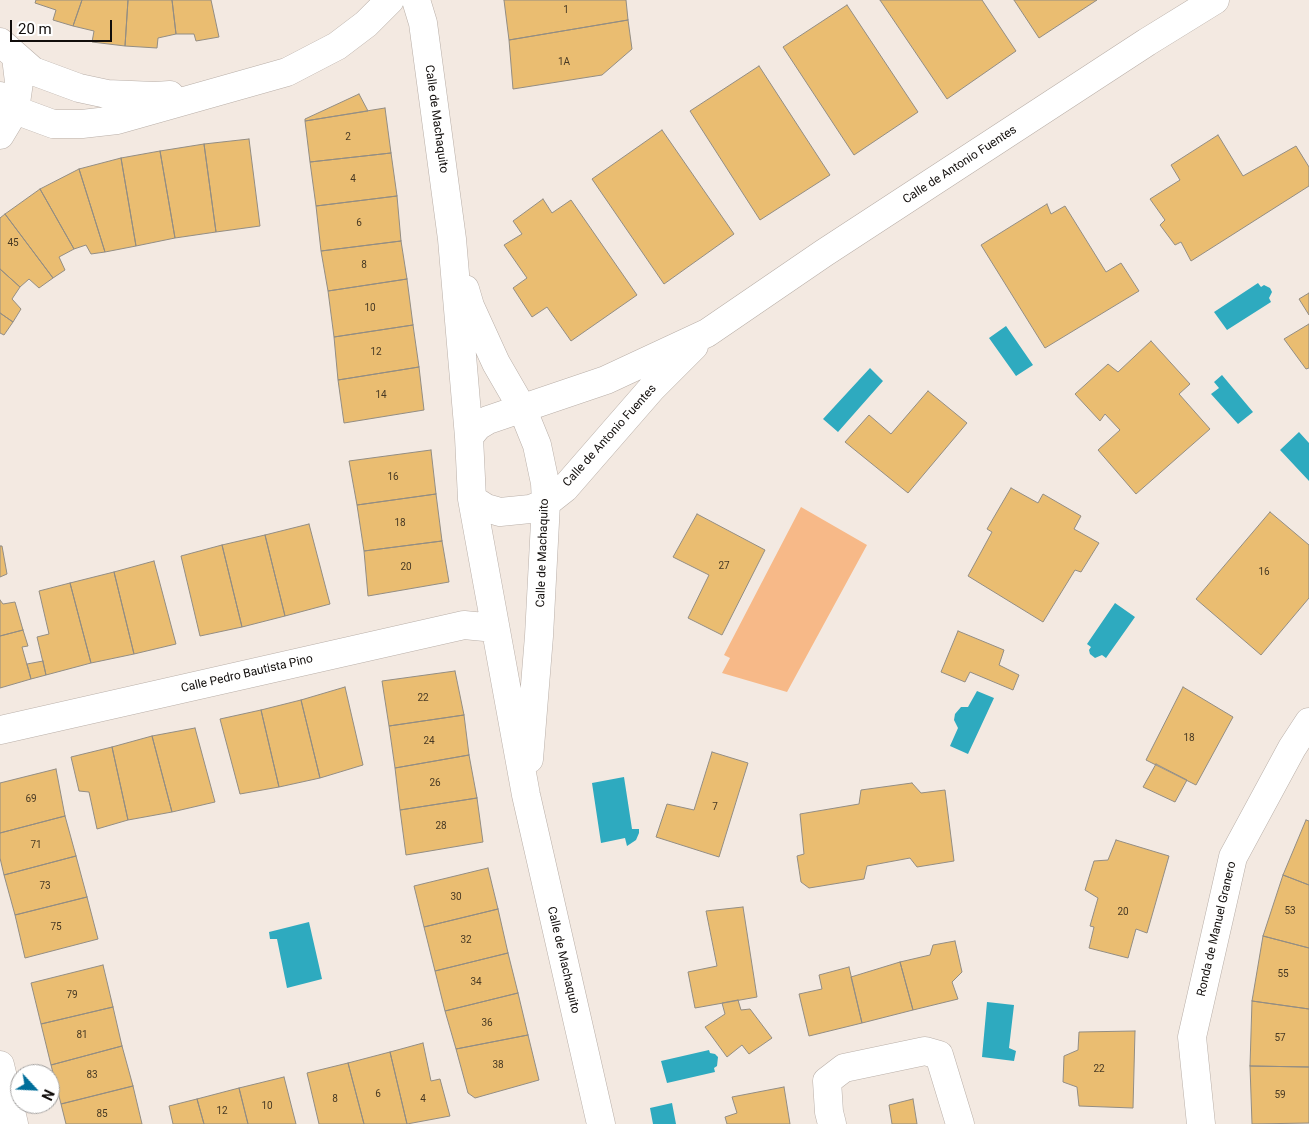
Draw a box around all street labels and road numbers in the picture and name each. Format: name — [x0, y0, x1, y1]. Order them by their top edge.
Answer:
street label: Calle de Machaquito — [421, 64, 451, 174]
street label: Calle de Antonio Fuentes — [900, 123, 1020, 207]
street label: Calle de Antonio Fuentes — [560, 382, 660, 490]
street label: Calle de Machaquito — [534, 498, 552, 608]
street label: Calle Pedro Bautista Pino — [180, 652, 314, 696]
street label: Ronda de Manuel Granero — [1194, 860, 1240, 998]
street label: Calle de Machaquito — [544, 905, 582, 1015]

